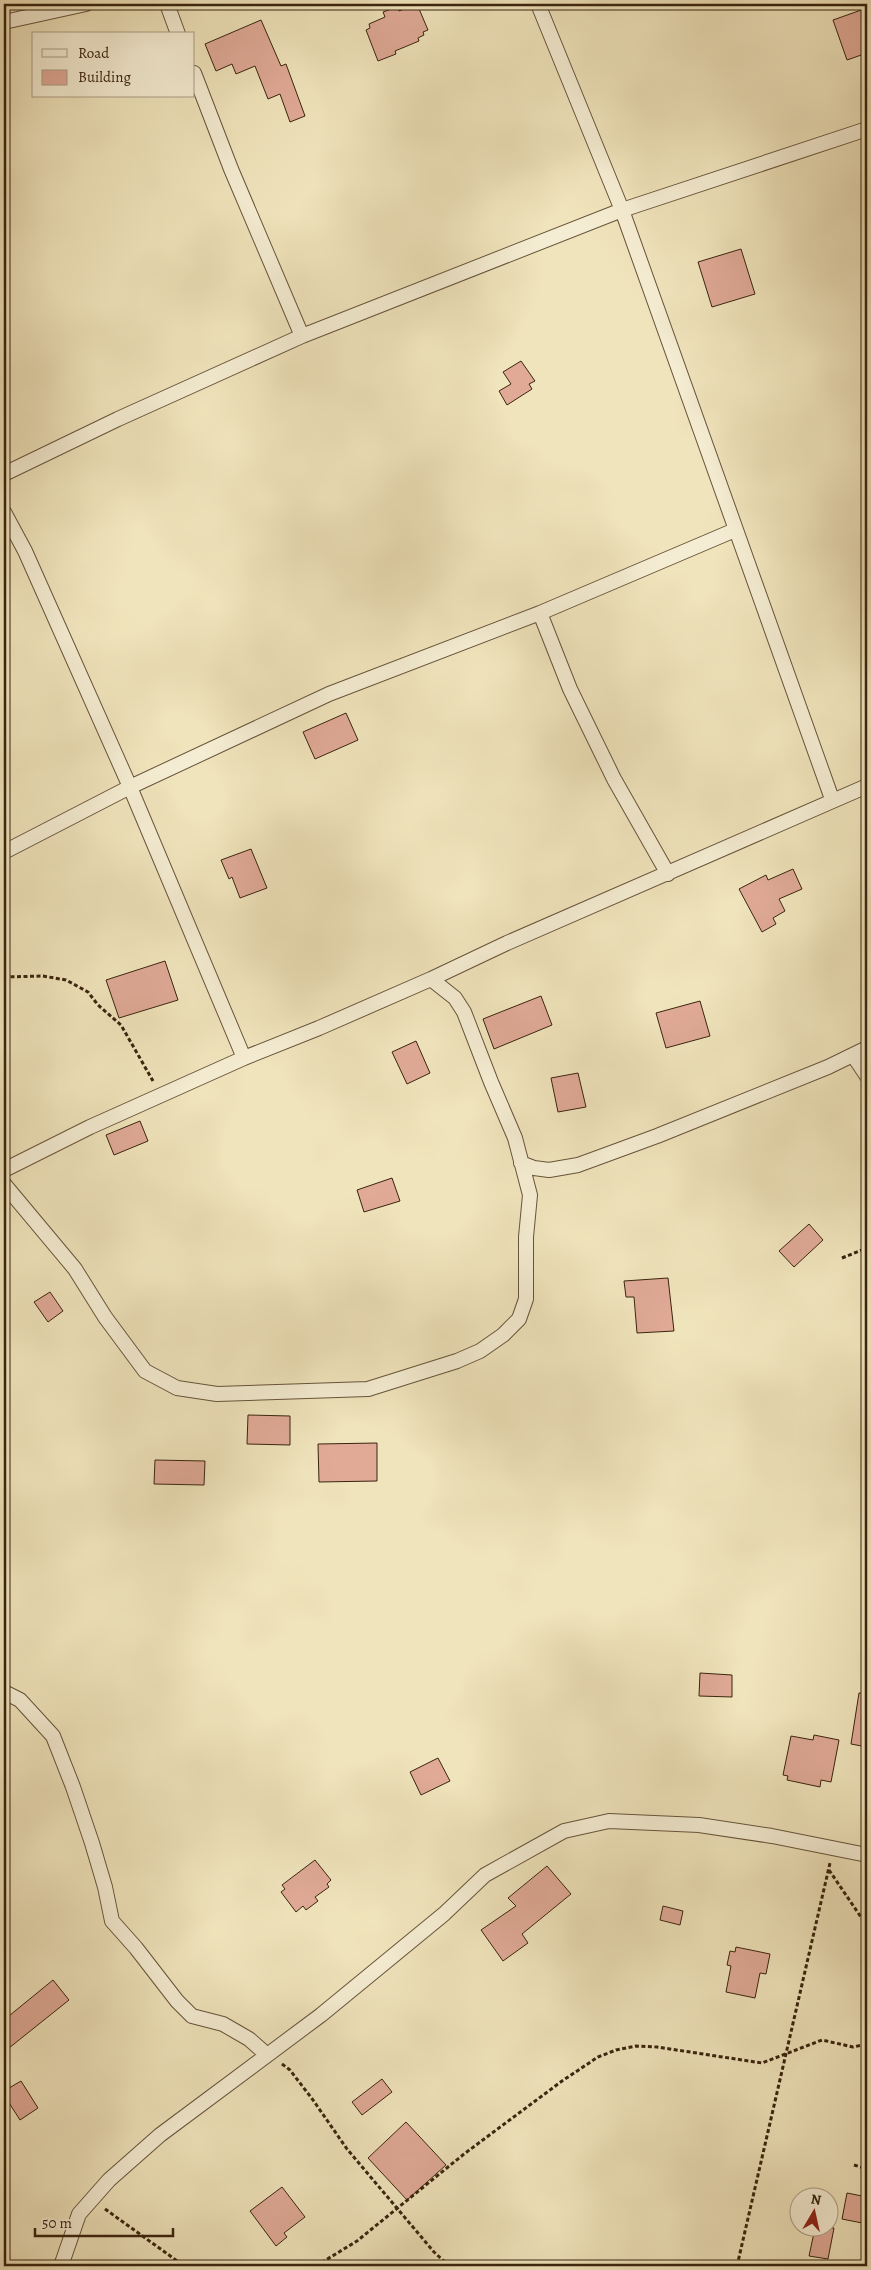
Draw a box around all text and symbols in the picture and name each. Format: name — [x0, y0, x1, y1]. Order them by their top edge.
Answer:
legend — [32, 32, 195, 98]
text: Road — [78, 43, 110, 63]
text: Building — [78, 67, 131, 87]
north arrow — [788, 2188, 838, 2238]
text: N — [809, 2189, 822, 2210]
scale bar — [35, 2205, 172, 2237]
text: 50 m — [42, 2213, 72, 2233]

